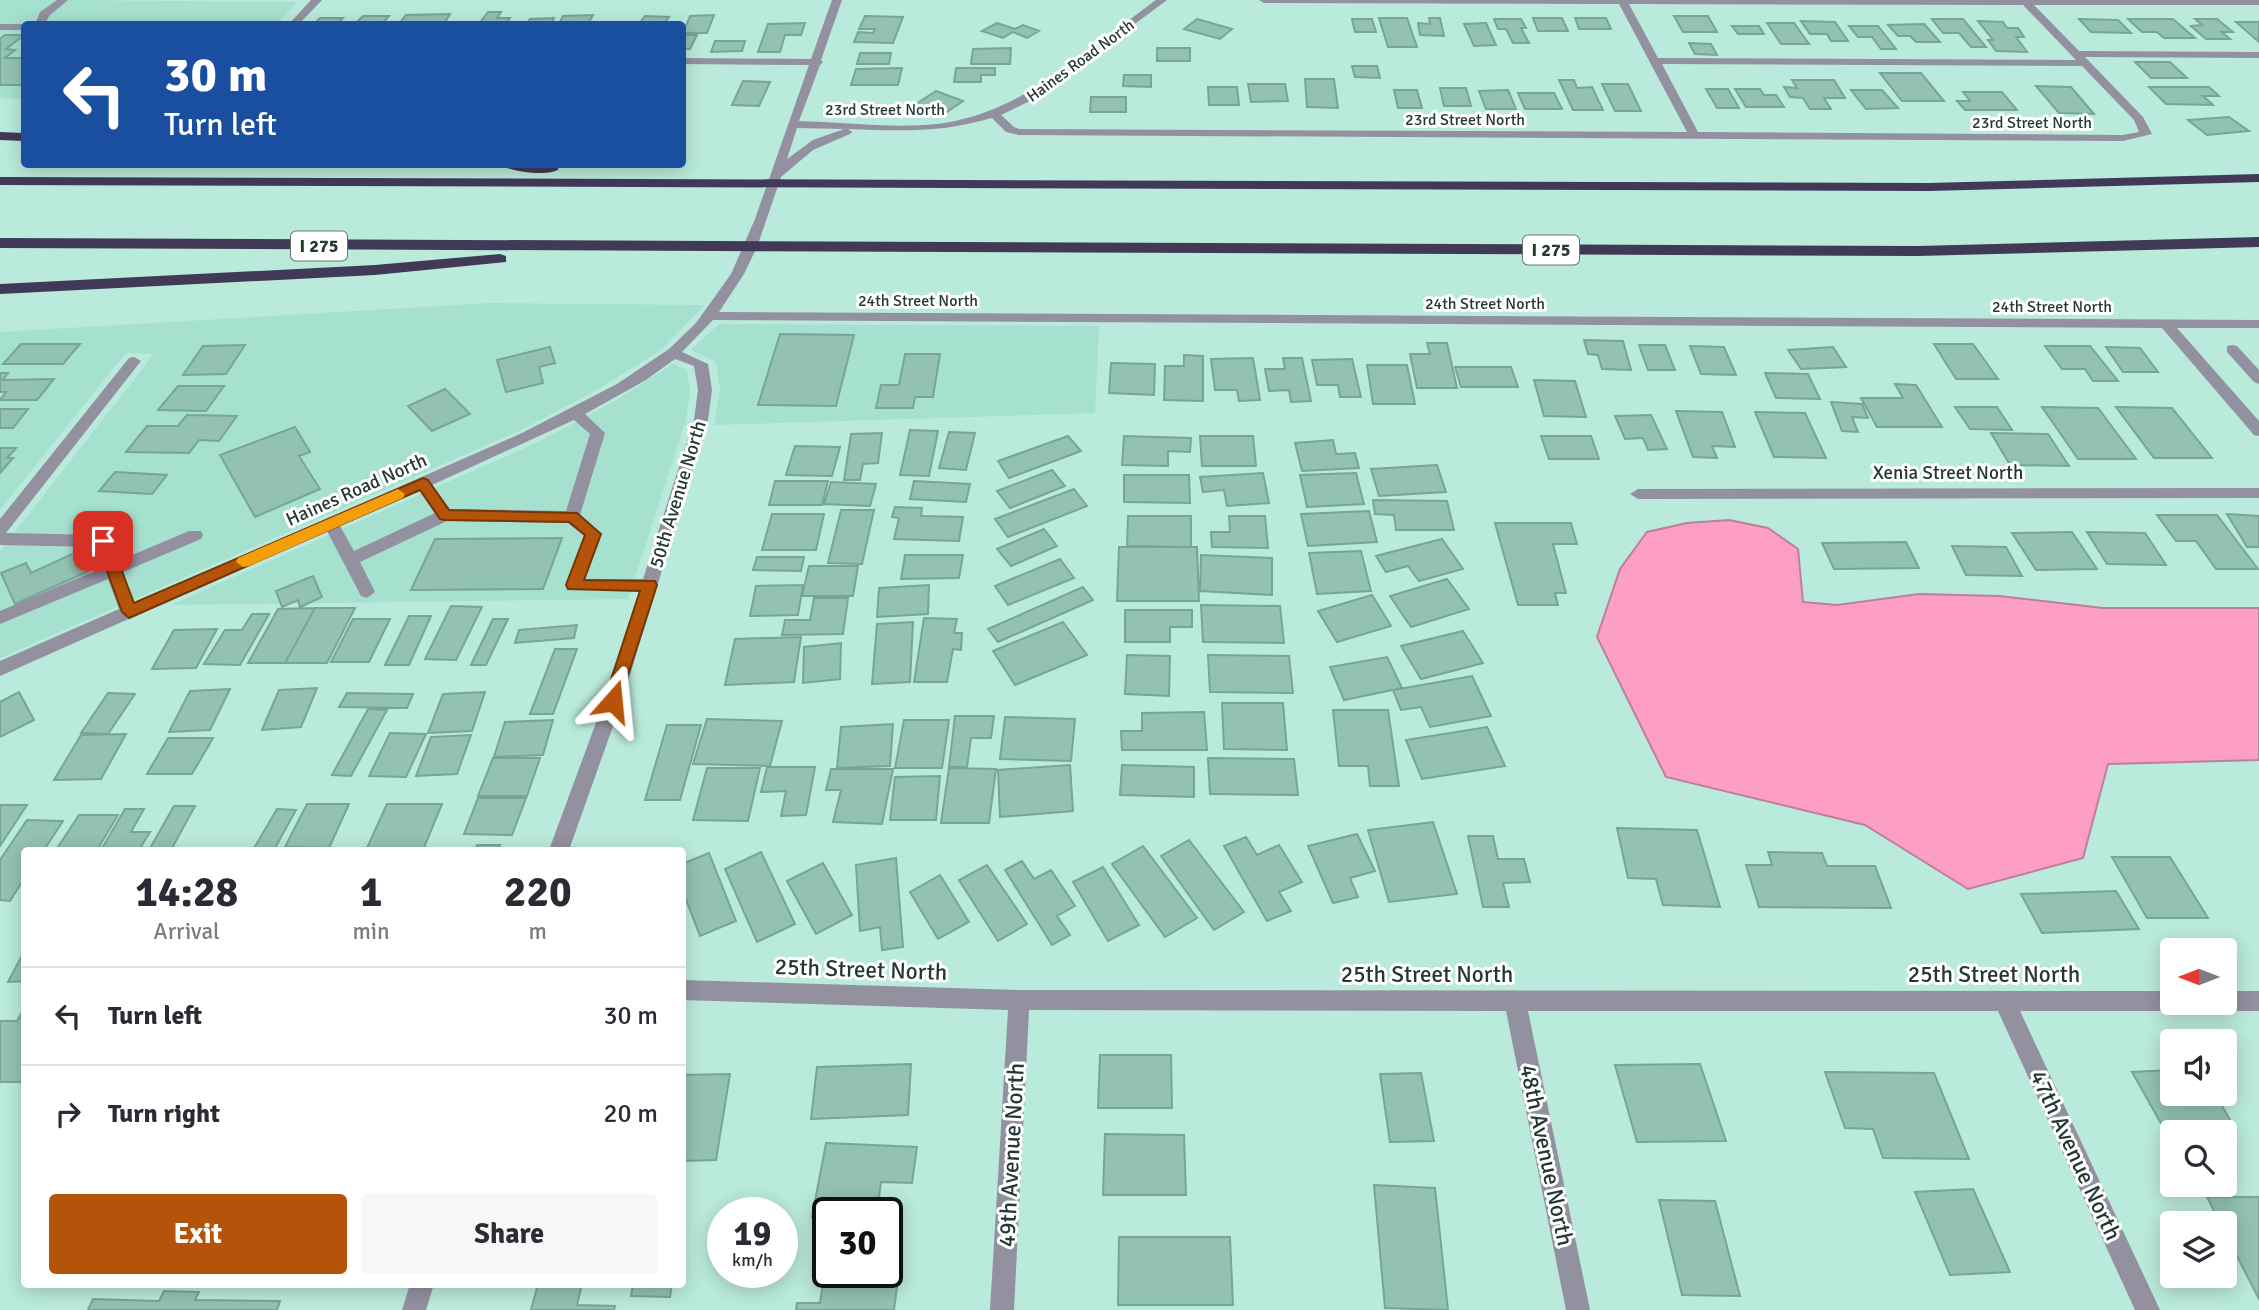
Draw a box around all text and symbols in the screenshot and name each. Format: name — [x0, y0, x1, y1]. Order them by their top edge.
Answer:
street label: Haines Road North — [1023, 15, 1138, 107]
text: 30 m — [164, 45, 267, 105]
icon: left — [49, 49, 140, 140]
street label: 23rd Street North — [825, 100, 945, 120]
text: Turn left — [164, 105, 277, 144]
street label: 23rd Street North — [1405, 110, 1525, 130]
street label: 23rd Street North — [1972, 113, 2092, 133]
road number: I 275 — [291, 232, 347, 260]
road number: I 275 — [1523, 236, 1579, 264]
street label: 24th Street North — [858, 291, 978, 311]
street label: 24th Street North — [1425, 294, 1545, 314]
street label: 24th Street North — [1992, 297, 2112, 317]
street label: 50th Avenue North — [644, 418, 712, 571]
street label: Haines Road North — [282, 448, 431, 532]
street label: Xenia Street North — [1873, 461, 2023, 485]
pin — [73, 511, 133, 571]
icon: arrive — [84, 522, 122, 560]
position arrow — [576, 664, 650, 738]
text: 14:28 — [135, 867, 238, 918]
text: 1 — [360, 867, 382, 918]
text: 220 — [504, 867, 572, 918]
text: Arrival — [154, 917, 220, 946]
text: min — [352, 917, 390, 946]
text: m — [529, 917, 547, 946]
north arrow — [2160, 938, 2236, 1015]
map controls — [2160, 938, 2237, 1288]
street label: 25th Street North — [774, 952, 948, 987]
street label: 25th Street North — [1341, 960, 1513, 989]
street label: 25th Street North — [1908, 960, 2080, 989]
icon: left — [49, 997, 87, 1035]
text: Turn left — [108, 1000, 202, 1032]
text: 30 m — [603, 1000, 658, 1032]
button: sound — [2160, 1029, 2237, 1106]
street label: 49th Avenue North — [992, 1062, 1031, 1248]
street label: 48th Avenue North — [1513, 1062, 1580, 1248]
street label: 47th Avenue North — [2023, 1065, 2128, 1245]
icon: right — [49, 1095, 87, 1133]
text: Turn right — [108, 1098, 220, 1130]
text: 20 m — [603, 1098, 658, 1130]
button: search — [2160, 1120, 2237, 1197]
button: Exit — [49, 1194, 347, 1274]
button: Share — [361, 1194, 658, 1274]
speed limit sign: 30 — [812, 1197, 903, 1288]
button: layers — [2160, 1211, 2237, 1288]
text: 19 — [734, 1212, 771, 1255]
text: km/h — [732, 1249, 773, 1271]

